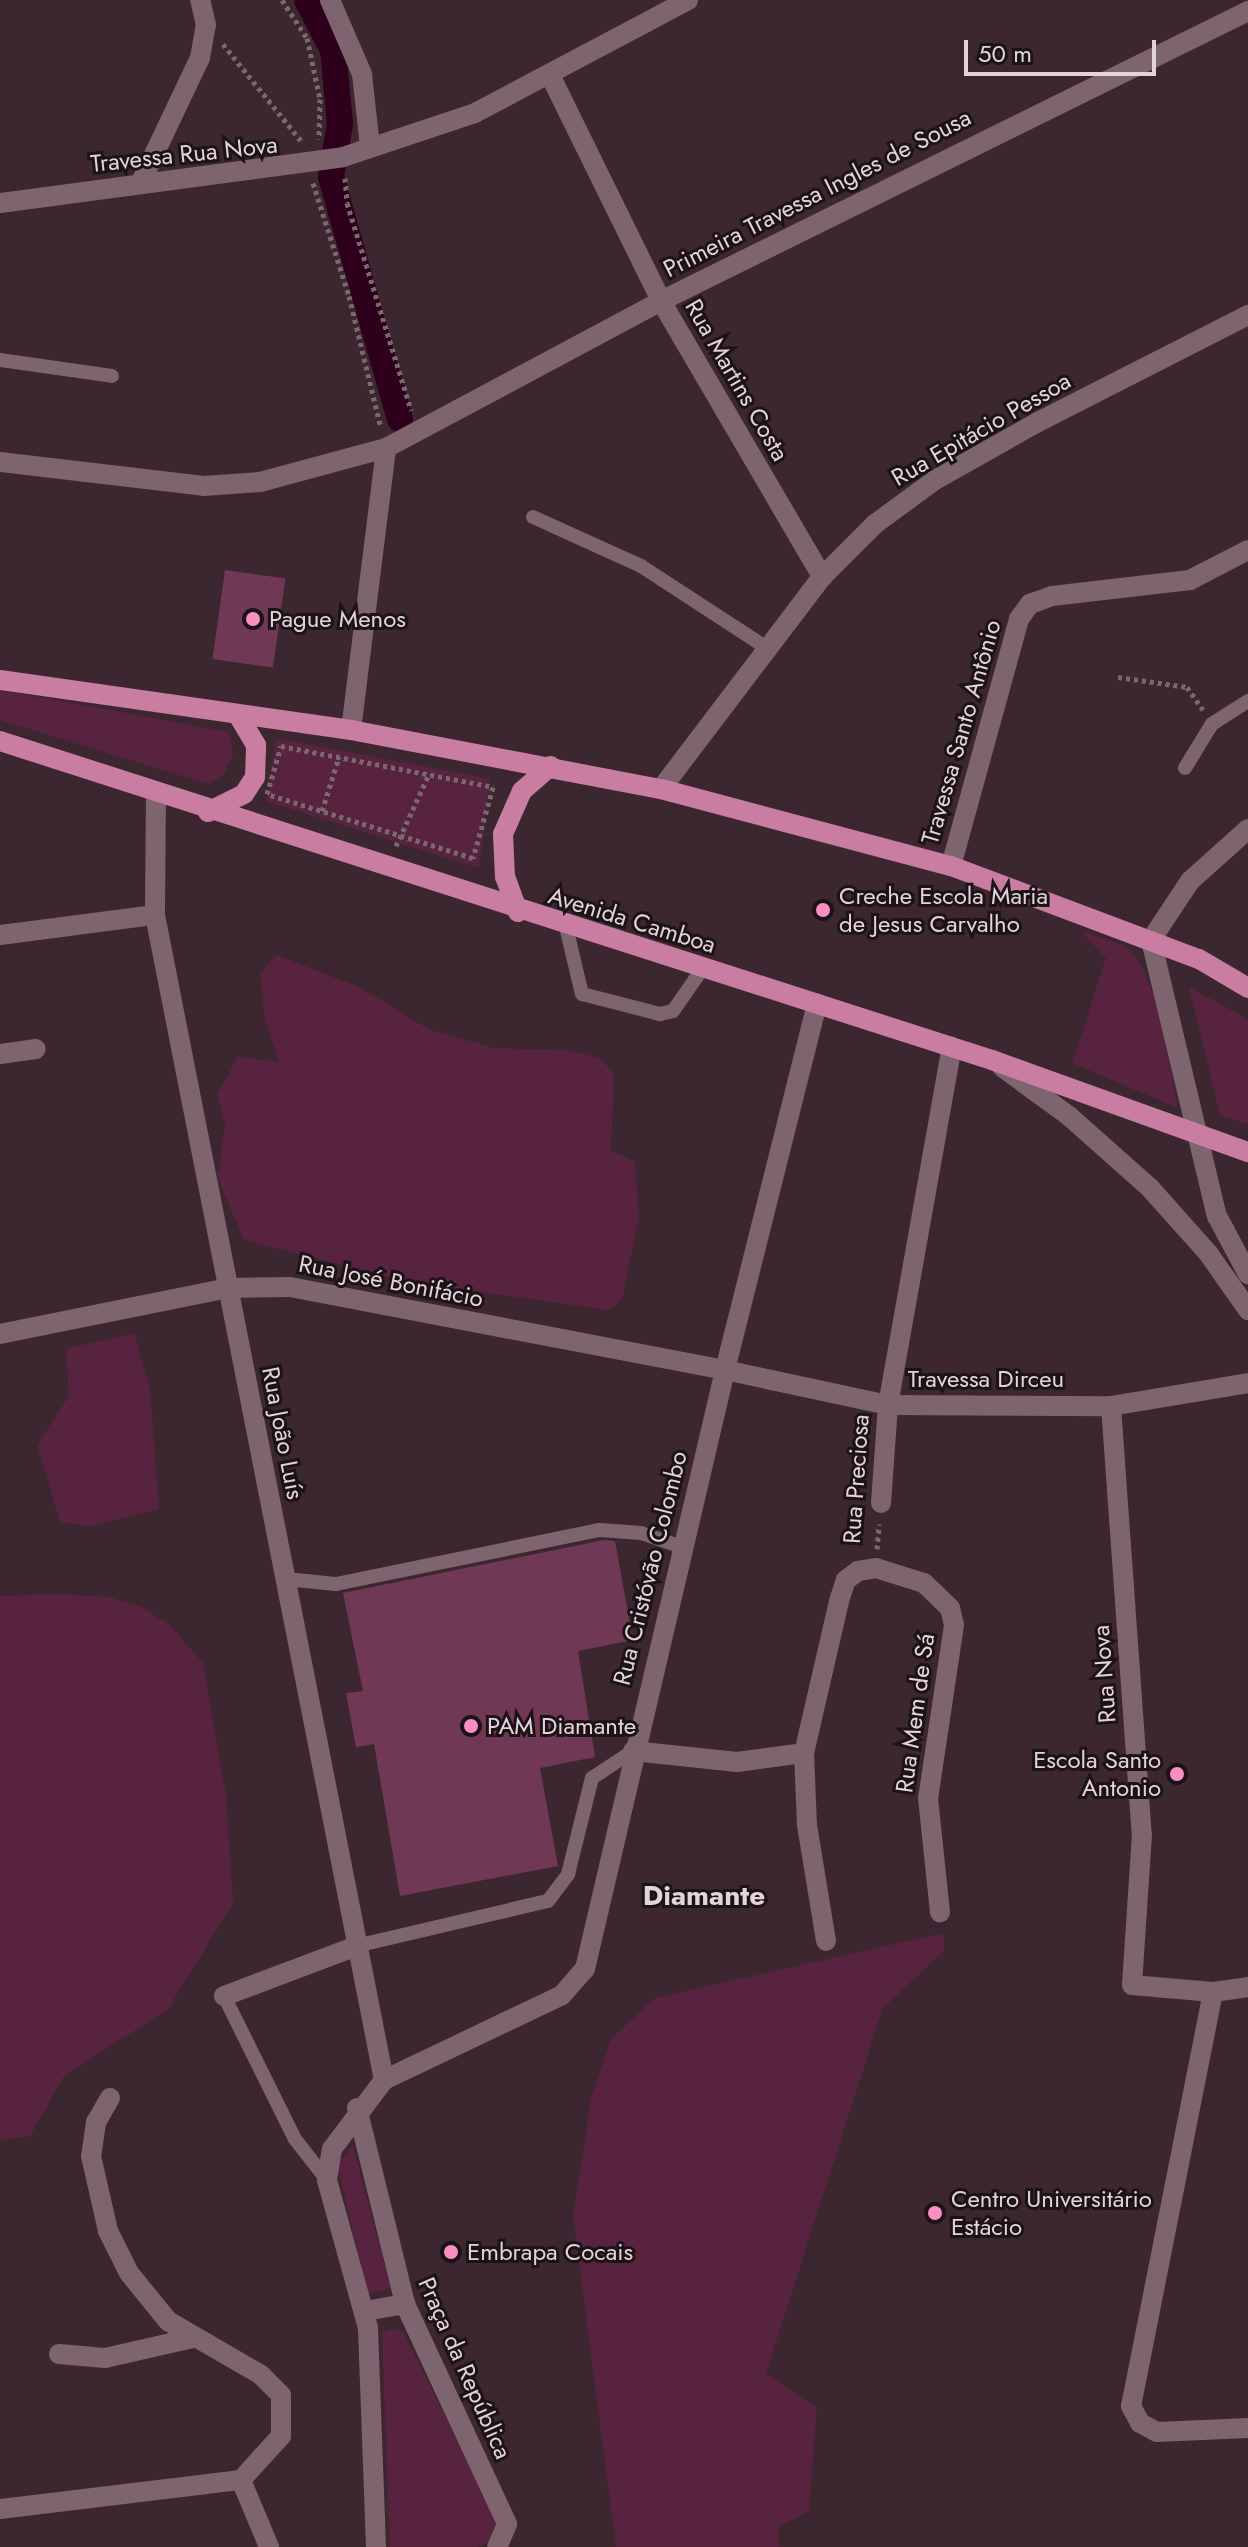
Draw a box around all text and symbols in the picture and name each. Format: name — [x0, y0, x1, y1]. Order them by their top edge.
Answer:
scale bar — [968, 24, 1160, 74]
text: 50 m — [978, 36, 1032, 71]
street label: Primeira Travessa Ingles de Sousa — [658, 103, 976, 283]
street label: Travessa Rua Nova — [89, 130, 279, 178]
street label: Rua Martins Costa — [679, 294, 795, 466]
street label: Rua Epitácio Pessoa — [886, 366, 1076, 492]
place label: Pague Menos — [269, 605, 406, 633]
marker: Pague Menos — [244, 610, 262, 628]
street label: Travessa Santo Antônio — [915, 616, 1007, 848]
street label: Avenida Camboa — [545, 881, 719, 959]
place label: Creche Escola Maria de Jesus Carvalho — [839, 882, 1048, 938]
marker: Creche Escola Maria de Jesus Carvalho — [814, 901, 832, 919]
street label: Rua José Bonifácio — [296, 1249, 486, 1313]
street label: Rua João Luís — [256, 1364, 310, 1502]
street label: Travessa Dirceu — [908, 1365, 1064, 1393]
street label: Rua Preciosa — [837, 1413, 875, 1545]
street label: Rua Cristóvão Colombo — [607, 1448, 693, 1688]
street label: Rua Nova — [1086, 1624, 1122, 1724]
street label: Rua Mem de Sá — [890, 1632, 940, 1794]
place label: PAM Diamante — [487, 1712, 636, 1740]
marker: PAM Diamante — [462, 1717, 480, 1735]
place label: Escola Santo Antonio — [1033, 1746, 1161, 1802]
marker: Escola Santo Antonio — [1168, 1765, 1186, 1783]
district label: Diamante — [643, 1879, 765, 1913]
place label: Centro Universitário Estácio — [951, 2185, 1152, 2241]
marker: Centro Universitário Estácio — [926, 2204, 944, 2222]
place label: Embrapa Cocais — [467, 2238, 633, 2266]
marker: Embrapa Cocais — [442, 2243, 460, 2261]
street label: Praça da República — [412, 2273, 518, 2463]

